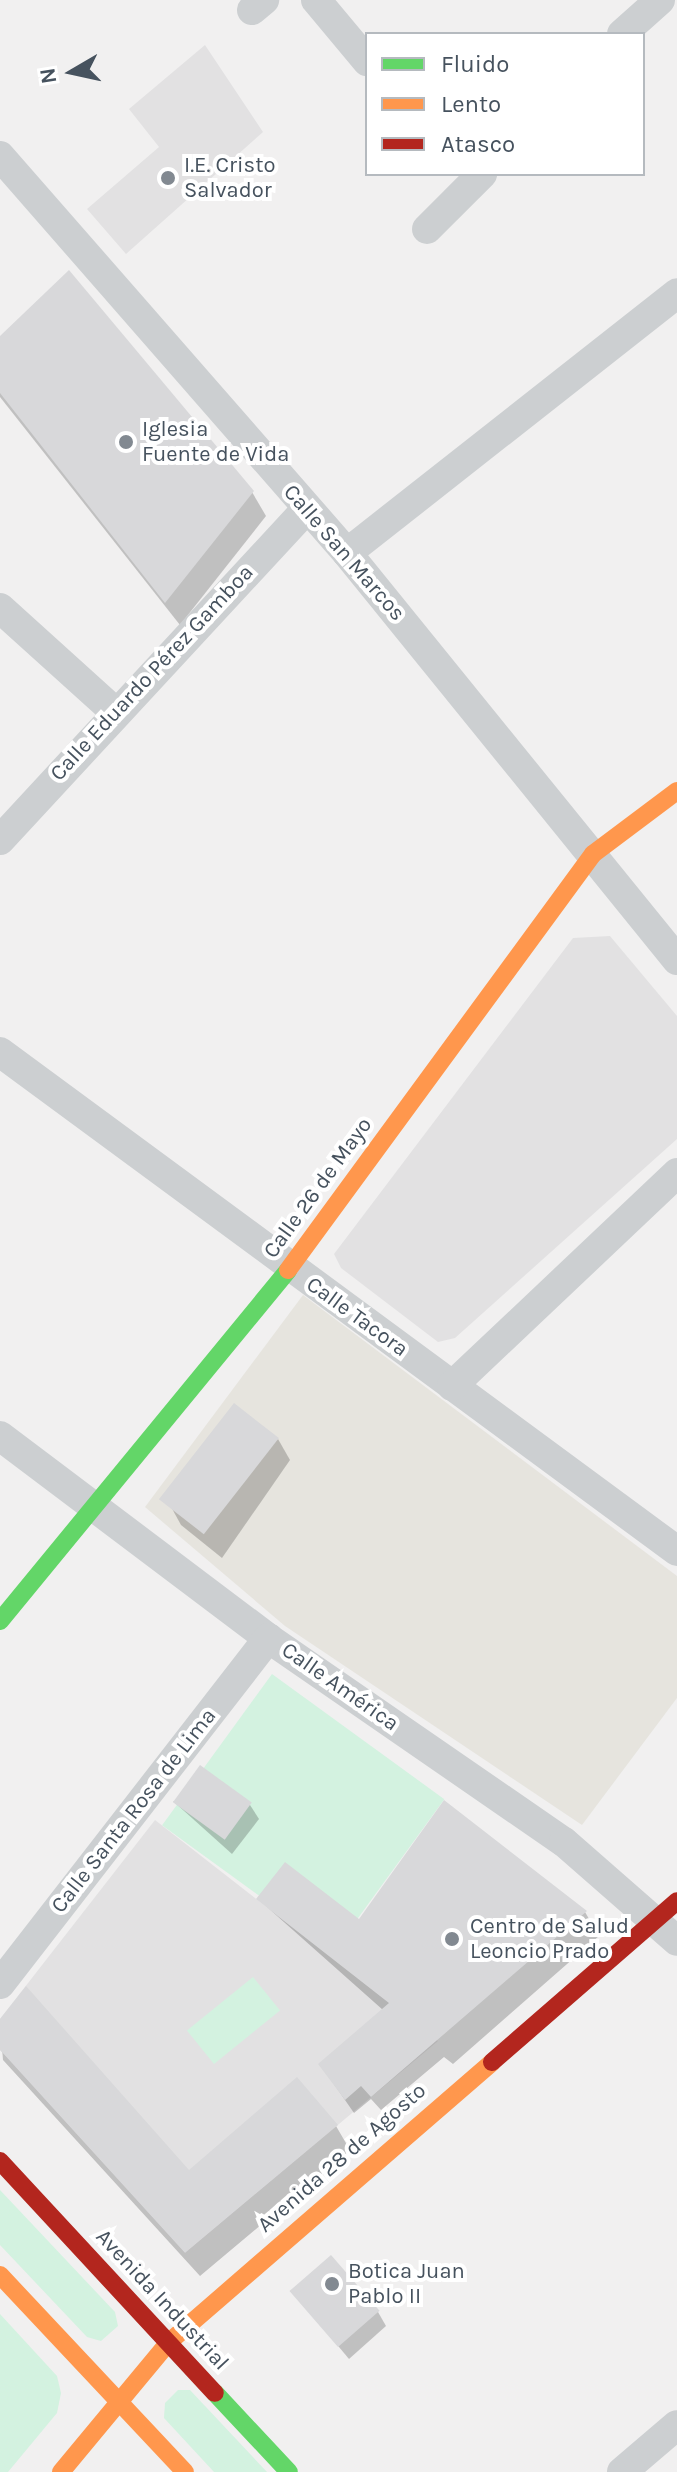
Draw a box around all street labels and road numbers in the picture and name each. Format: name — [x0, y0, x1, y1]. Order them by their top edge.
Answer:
street label: Calle San Marcos — [278, 479, 410, 627]
street label: Calle Eduardo Pérez Gamboa — [45, 559, 259, 787]
street label: Calle 26 de Mayo — [258, 1112, 378, 1264]
street label: Calle Tacora — [301, 1271, 413, 1363]
street label: Calle América — [276, 1637, 404, 1737]
street label: Calle Santa Rosa de Lima — [46, 1703, 222, 1919]
street label: Avenida 28 de Agosto — [252, 2078, 432, 2238]
street label: Avenida Industrial — [90, 2224, 234, 2376]

